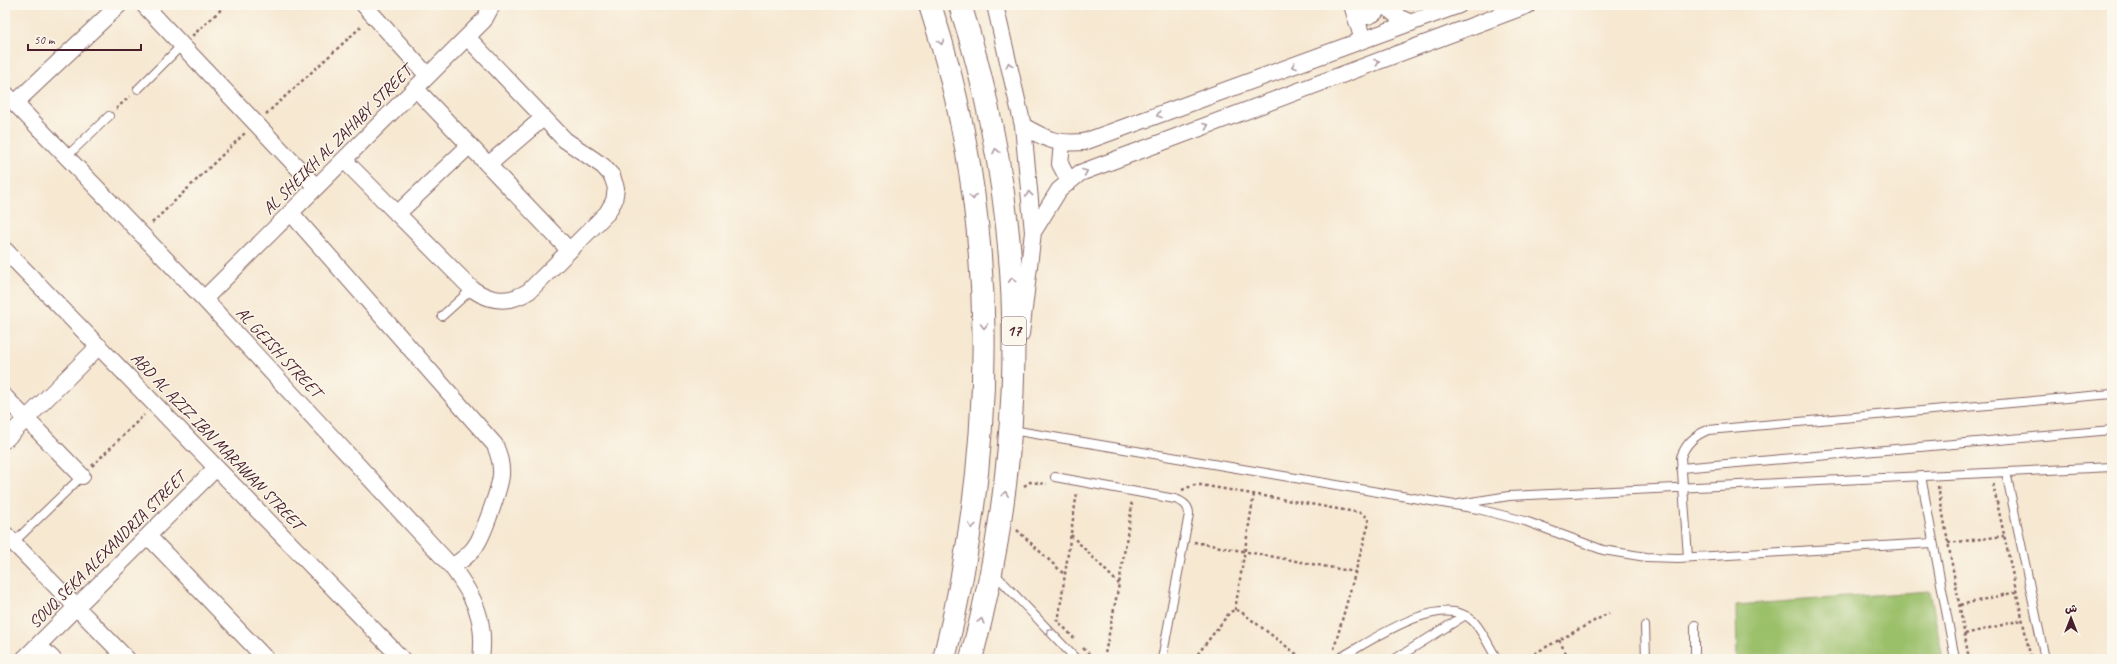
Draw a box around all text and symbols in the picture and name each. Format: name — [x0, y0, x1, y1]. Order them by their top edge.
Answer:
scale bar — [28, 26, 141, 52]
text: 50 m — [34, 32, 56, 48]
one-way arrow — [936, 39, 945, 46]
street label: AL SHEIKH AL ZAHABY STREET — [258, 58, 419, 219]
one-way arrow — [1373, 58, 1380, 67]
one-way arrow — [1291, 61, 1298, 69]
one-way arrow — [1006, 62, 1014, 69]
one-way arrow — [1155, 110, 1162, 119]
one-way arrow — [1203, 122, 1210, 131]
one-way arrow — [993, 148, 1001, 154]
one-way arrow — [1080, 169, 1088, 177]
one-way arrow — [1025, 191, 1034, 197]
one-way arrow — [968, 194, 977, 200]
one-way arrow — [1007, 277, 1016, 283]
street label: AL GEISH STREET — [232, 302, 329, 405]
road number: 17 — [1002, 317, 1026, 345]
one-way arrow — [980, 323, 988, 329]
street label: ABD AL AZIZ IBN MARAWAN STREET — [126, 348, 311, 537]
street label: SOUQ SEKA ALEXANDRIA STREET — [24, 465, 192, 633]
one-way arrow — [1000, 491, 1009, 497]
one-way arrow — [968, 523, 977, 529]
north arrow — [2051, 598, 2091, 638]
text: ش — [2065, 601, 2077, 615]
one-way arrow — [976, 618, 985, 625]
one-way arrow — [1046, 628, 1054, 636]

